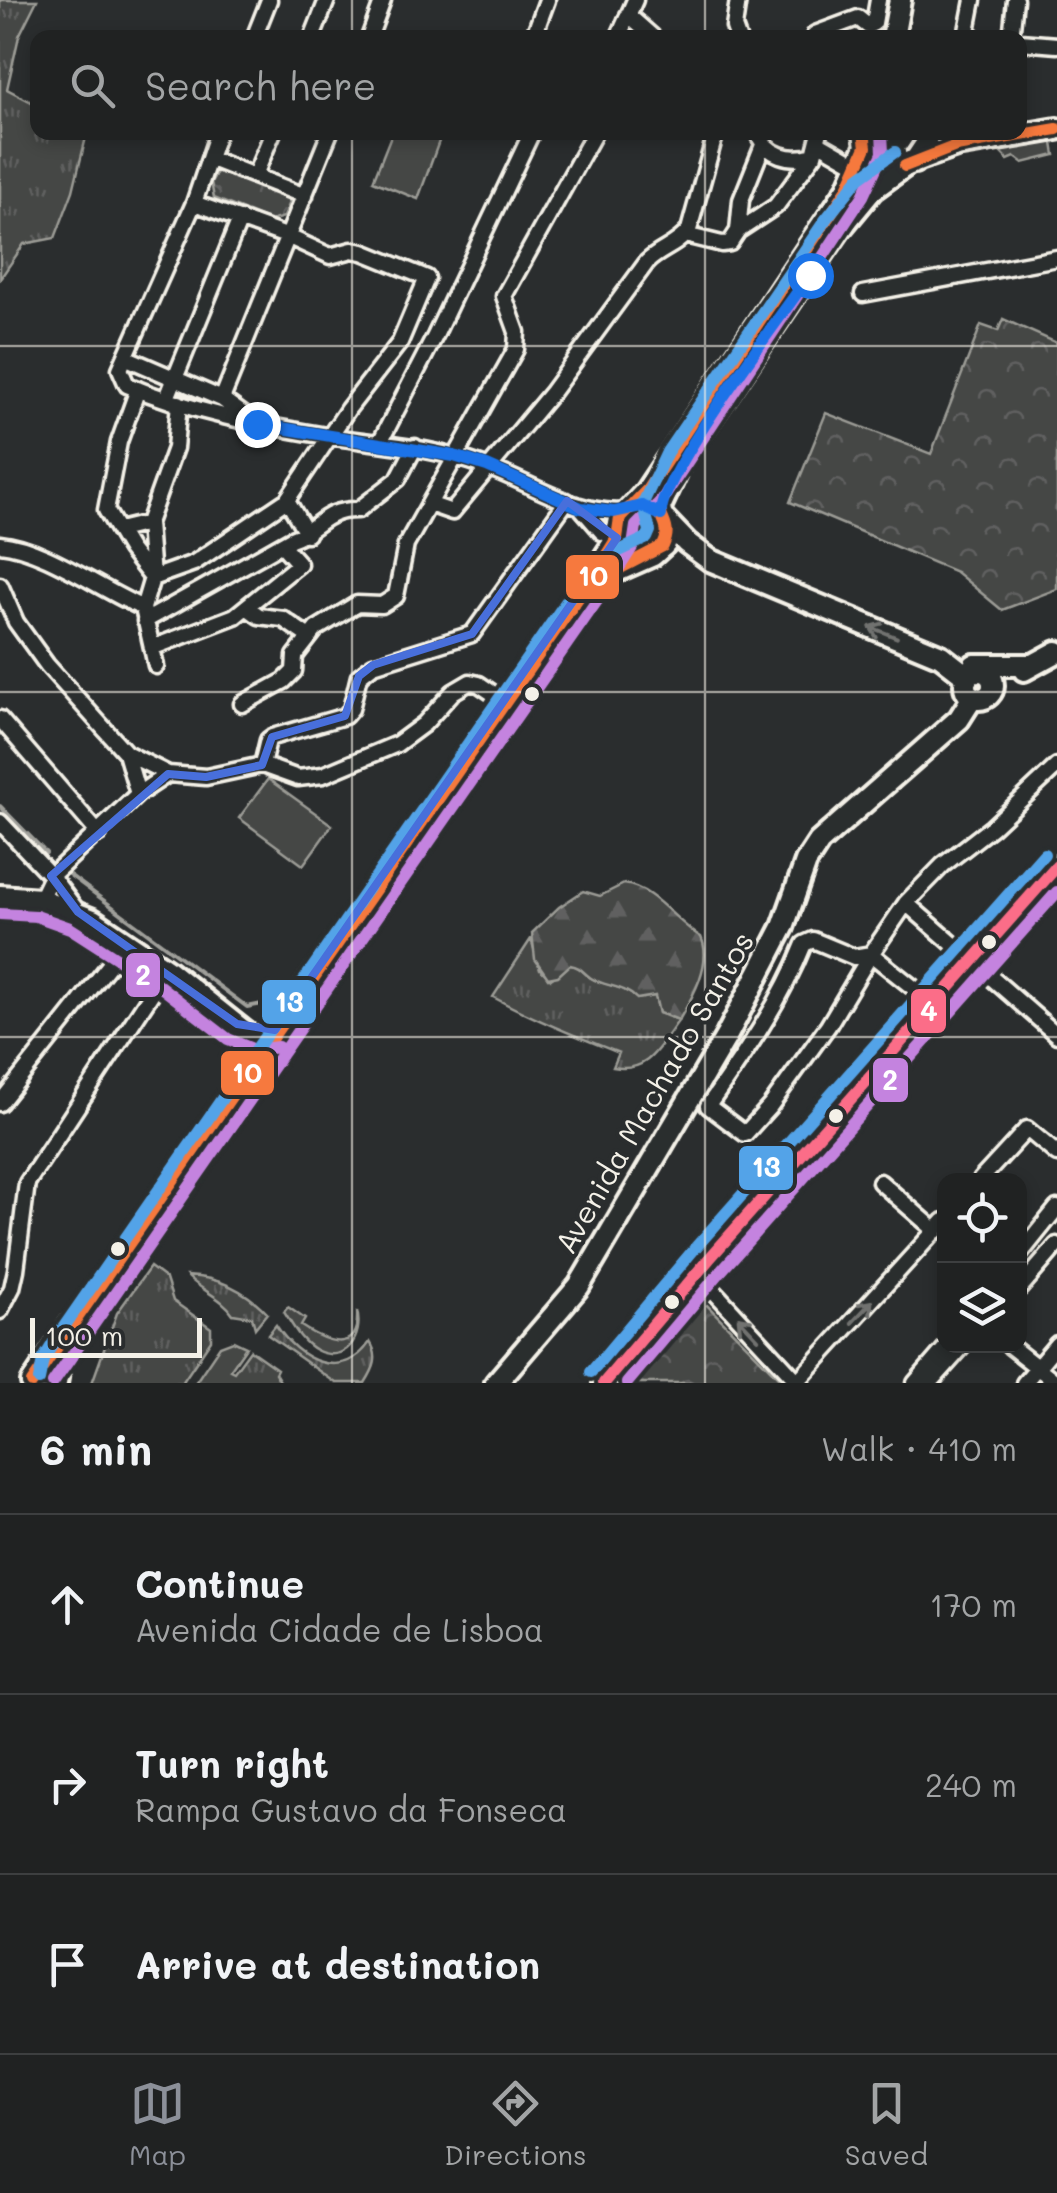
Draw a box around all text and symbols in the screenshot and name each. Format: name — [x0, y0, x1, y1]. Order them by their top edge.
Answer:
search box — [30, 30, 1027, 140]
icon: search — [65, 58, 120, 113]
text: Search here — [145, 60, 376, 110]
route start — [788, 253, 834, 299]
route end — [235, 402, 281, 448]
line badge: 10 — [564, 553, 621, 601]
text: 10 — [578, 557, 608, 593]
one-way arrow — [868, 622, 899, 640]
unlabelled marker — [522, 684, 542, 704]
street label: Avenida Machado Santos — [545, 924, 762, 1260]
unlabelled marker — [979, 932, 999, 952]
line badge: 2 — [124, 951, 162, 999]
text: 2 — [135, 956, 151, 992]
line badge: 13 — [260, 978, 318, 1026]
text: 13 — [274, 983, 304, 1019]
line badge: 4 — [909, 987, 948, 1035]
text: 4 — [920, 992, 938, 1028]
line badge: 10 — [219, 1049, 276, 1097]
text: 10 — [232, 1054, 262, 1090]
line badge: 2 — [871, 1056, 910, 1104]
text: 2 — [882, 1061, 898, 1097]
unlabelled marker — [826, 1106, 846, 1126]
line badge: 13 — [737, 1144, 795, 1192]
text: 13 — [751, 1148, 781, 1184]
map controls — [937, 1173, 1027, 1353]
button: locate — [937, 1173, 1027, 1263]
unlabelled marker — [108, 1239, 128, 1259]
button: layers — [937, 1263, 1027, 1353]
unlabelled marker — [662, 1292, 682, 1312]
one-way arrow — [851, 1300, 874, 1325]
scale bar — [30, 1313, 202, 1358]
one-way arrow — [737, 1316, 760, 1341]
text: 100 m — [45, 1317, 123, 1353]
text: 6 min — [40, 1421, 152, 1476]
text: Walk · 410 m — [821, 1427, 1017, 1469]
text: Continue — [135, 1558, 304, 1608]
icon: ahead — [40, 1577, 95, 1632]
text: 170 m — [929, 1583, 1017, 1625]
text: Avenida Cidade de Lisboa — [135, 1608, 544, 1650]
text: Turn right — [135, 1738, 329, 1788]
icon: right — [40, 1757, 95, 1812]
text: 240 m — [925, 1763, 1017, 1805]
text: Rampa Gustavo da Fonseca — [135, 1788, 567, 1830]
icon: arrive — [40, 1937, 95, 1992]
text: Arrive at destination — [135, 1939, 540, 1989]
tab: Map — [129, 2076, 186, 2172]
tab: Directions — [444, 2076, 587, 2172]
tab: Saved — [845, 2076, 928, 2172]

